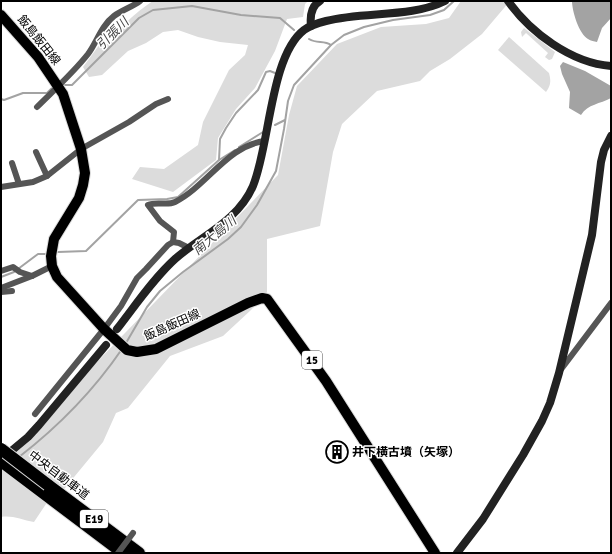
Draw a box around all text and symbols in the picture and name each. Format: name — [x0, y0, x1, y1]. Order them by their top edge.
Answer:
street label: 飯島飯田線 — [14, 12, 63, 68]
water label: 引張川 — [93, 13, 134, 53]
water label: 南大島川 — [190, 212, 241, 259]
street label: 飯島飯田線 — [142, 306, 203, 345]
road number: 15 — [302, 351, 322, 369]
building icon: 井下横古墳（矢塚） — [324, 439, 350, 465]
place label: 井下横古墳（矢塚） — [352, 445, 460, 460]
street label: 中央自動車道 — [25, 448, 92, 503]
road number: E19 — [80, 510, 108, 528]

